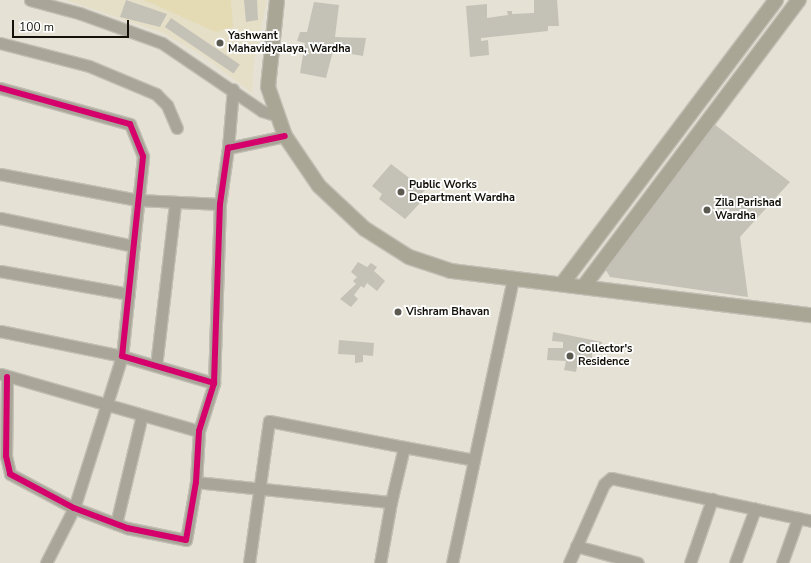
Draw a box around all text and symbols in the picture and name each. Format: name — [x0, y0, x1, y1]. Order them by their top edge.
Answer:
scale bar — [14, 12, 131, 38]
text: 100 m — [19, 19, 54, 35]
place label: Yashwant Mahavidyalaya, Wardha — [228, 30, 351, 56]
marker: Yashwant Mahavidyalaya, Wardha — [215, 38, 225, 48]
place label: Public Works Department Wardha — [409, 179, 515, 205]
marker: Public Works Department Wardha — [396, 187, 406, 197]
place label: Zila Parishad Wardha — [715, 197, 781, 223]
marker: Zila Parishad Wardha — [702, 205, 712, 215]
place label: Vishram Bhavan — [406, 305, 489, 319]
marker: Vishram Bhavan — [393, 307, 403, 317]
place label: Collector's Residence — [578, 343, 632, 369]
marker: Collector's Residence — [565, 351, 575, 361]

